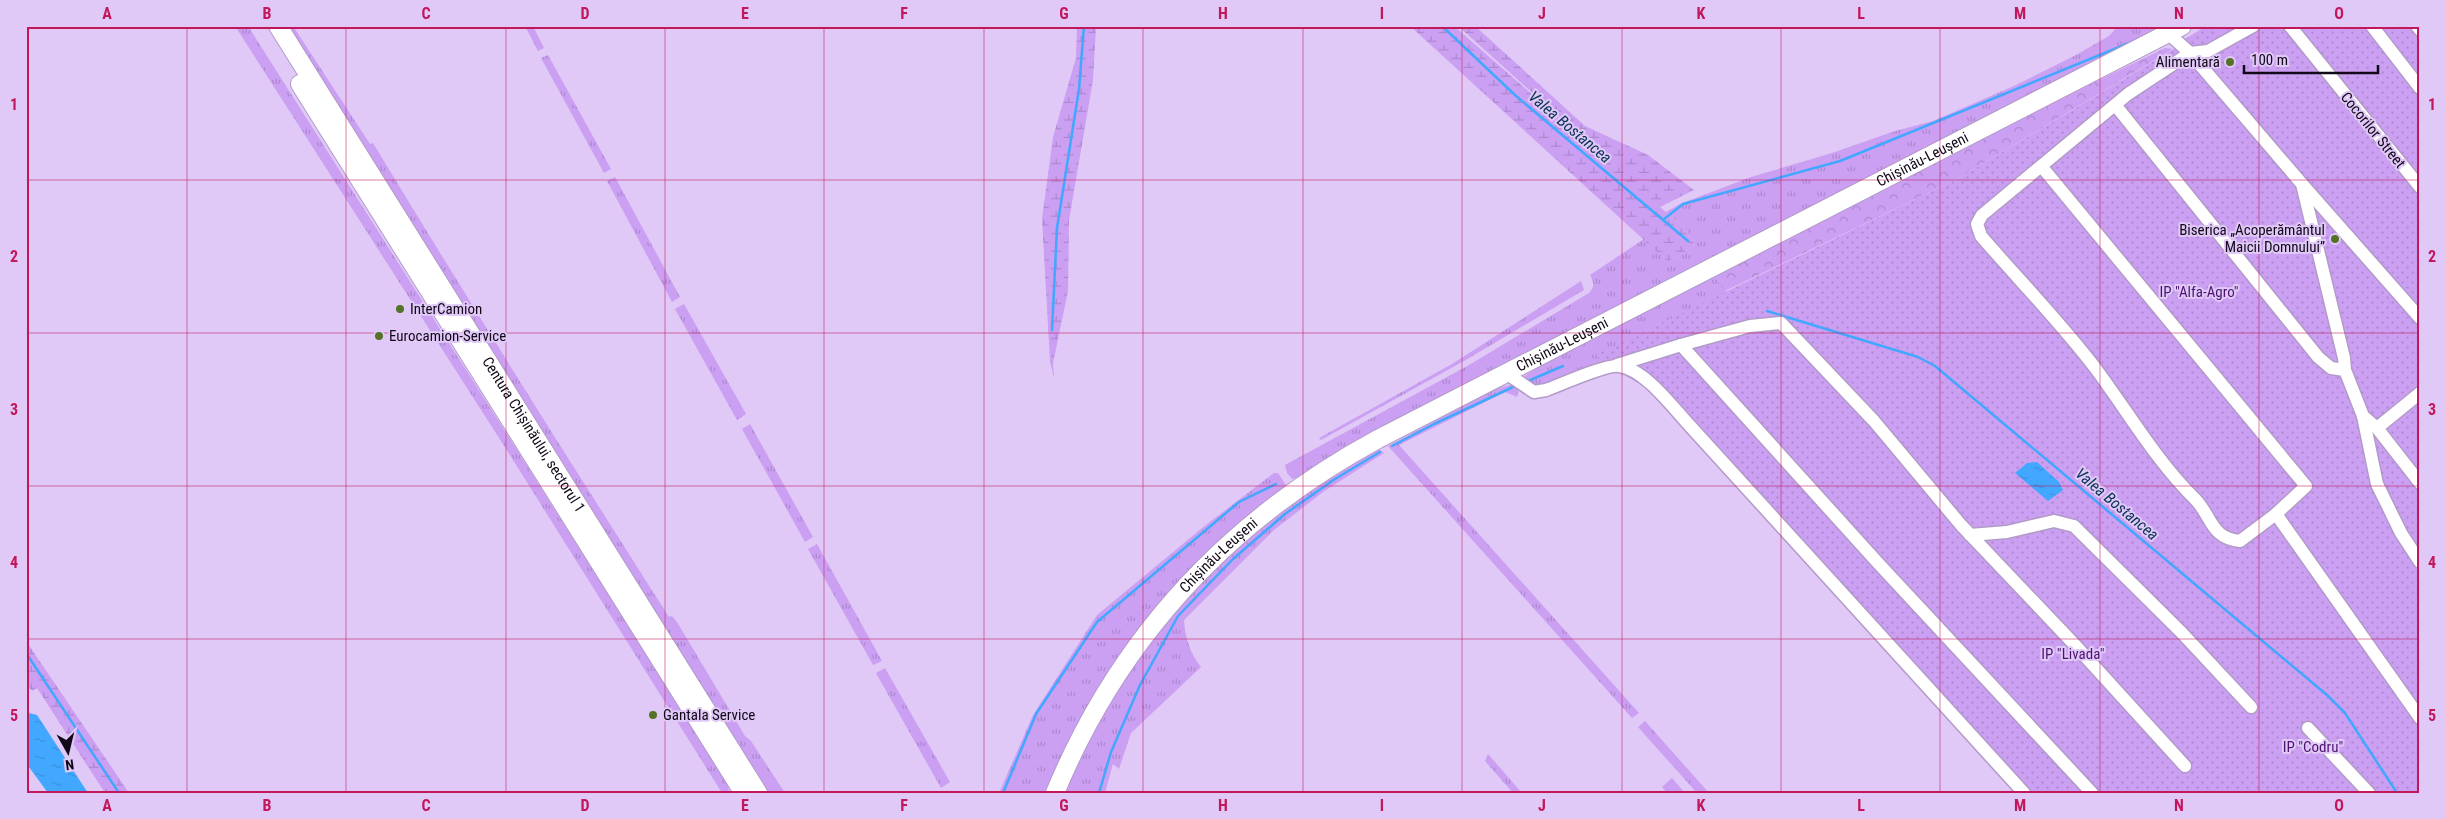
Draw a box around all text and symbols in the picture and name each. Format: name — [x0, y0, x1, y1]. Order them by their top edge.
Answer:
text: A — [102, 4, 112, 23]
text: B — [263, 4, 272, 23]
text: C — [421, 4, 431, 23]
text: D — [580, 4, 590, 23]
text: E — [741, 4, 749, 23]
text: F — [900, 4, 908, 23]
text: G — [1059, 4, 1069, 23]
text: H — [1218, 4, 1228, 23]
text: I — [1380, 4, 1384, 23]
text: J — [1538, 4, 1546, 23]
text: K — [1697, 4, 1706, 23]
text: L — [1857, 4, 1865, 23]
text: M — [2014, 4, 2026, 23]
text: N — [2174, 4, 2184, 23]
text: O — [2334, 4, 2344, 23]
scale bar — [2244, 42, 2377, 74]
text: 100 m — [2251, 51, 2288, 69]
place label: Alimentară — [2156, 53, 2220, 71]
marker: Alimentară — [2224, 56, 2236, 68]
water label: Valea Bostancea — [1525, 87, 1615, 167]
street label: Cocorilor Street — [2337, 88, 2409, 172]
text: 1 — [10, 95, 18, 114]
text: 1 — [2428, 95, 2436, 114]
street label: Chișinău-Leușeni — [1873, 128, 1971, 190]
place label: Biserica „Acoperământul Maicii Domnului” — [2179, 221, 2325, 256]
marker: Biserica „Acoperământul Maicii Domnului” — [2329, 233, 2341, 245]
text: 2 — [10, 247, 18, 266]
text: 2 — [2428, 247, 2436, 266]
park label: IP "Alfa-Agro" — [2160, 283, 2239, 301]
place label: InterCamion — [410, 300, 482, 318]
marker: InterCamion — [394, 303, 406, 315]
street label: Chișinău-Leușeni — [1513, 313, 1611, 376]
place label: Eurocamion-Service — [389, 327, 506, 345]
marker: Eurocamion-Service — [373, 330, 385, 342]
street label: Centura Chișinăului, sectorul 1 — [478, 353, 589, 516]
text: 3 — [10, 400, 18, 419]
text: 3 — [2428, 400, 2436, 419]
water label: Valea Bostancea — [2072, 464, 2162, 544]
street label: Chișinău-Leușeni — [1176, 514, 1261, 596]
text: 4 — [10, 553, 18, 572]
text: 4 — [2428, 553, 2436, 572]
park label: IP "Livada" — [2041, 645, 2105, 663]
text: 5 — [10, 706, 18, 725]
place label: Gantala Service — [663, 706, 755, 724]
text: 5 — [2428, 706, 2436, 725]
marker: Gantala Service — [647, 709, 659, 721]
north arrow — [42, 726, 92, 776]
park label: IP "Codru" — [2283, 738, 2343, 756]
text: N — [64, 756, 75, 773]
text: A — [102, 796, 112, 815]
text: B — [263, 796, 272, 815]
text: C — [421, 796, 431, 815]
text: D — [580, 796, 590, 815]
text: E — [741, 796, 749, 815]
text: F — [900, 796, 908, 815]
text: G — [1059, 796, 1069, 815]
text: H — [1218, 796, 1228, 815]
text: I — [1380, 796, 1384, 815]
text: J — [1538, 796, 1546, 815]
text: K — [1697, 796, 1706, 815]
text: L — [1857, 796, 1865, 815]
text: M — [2014, 796, 2026, 815]
text: N — [2174, 796, 2184, 815]
text: O — [2334, 796, 2344, 815]

